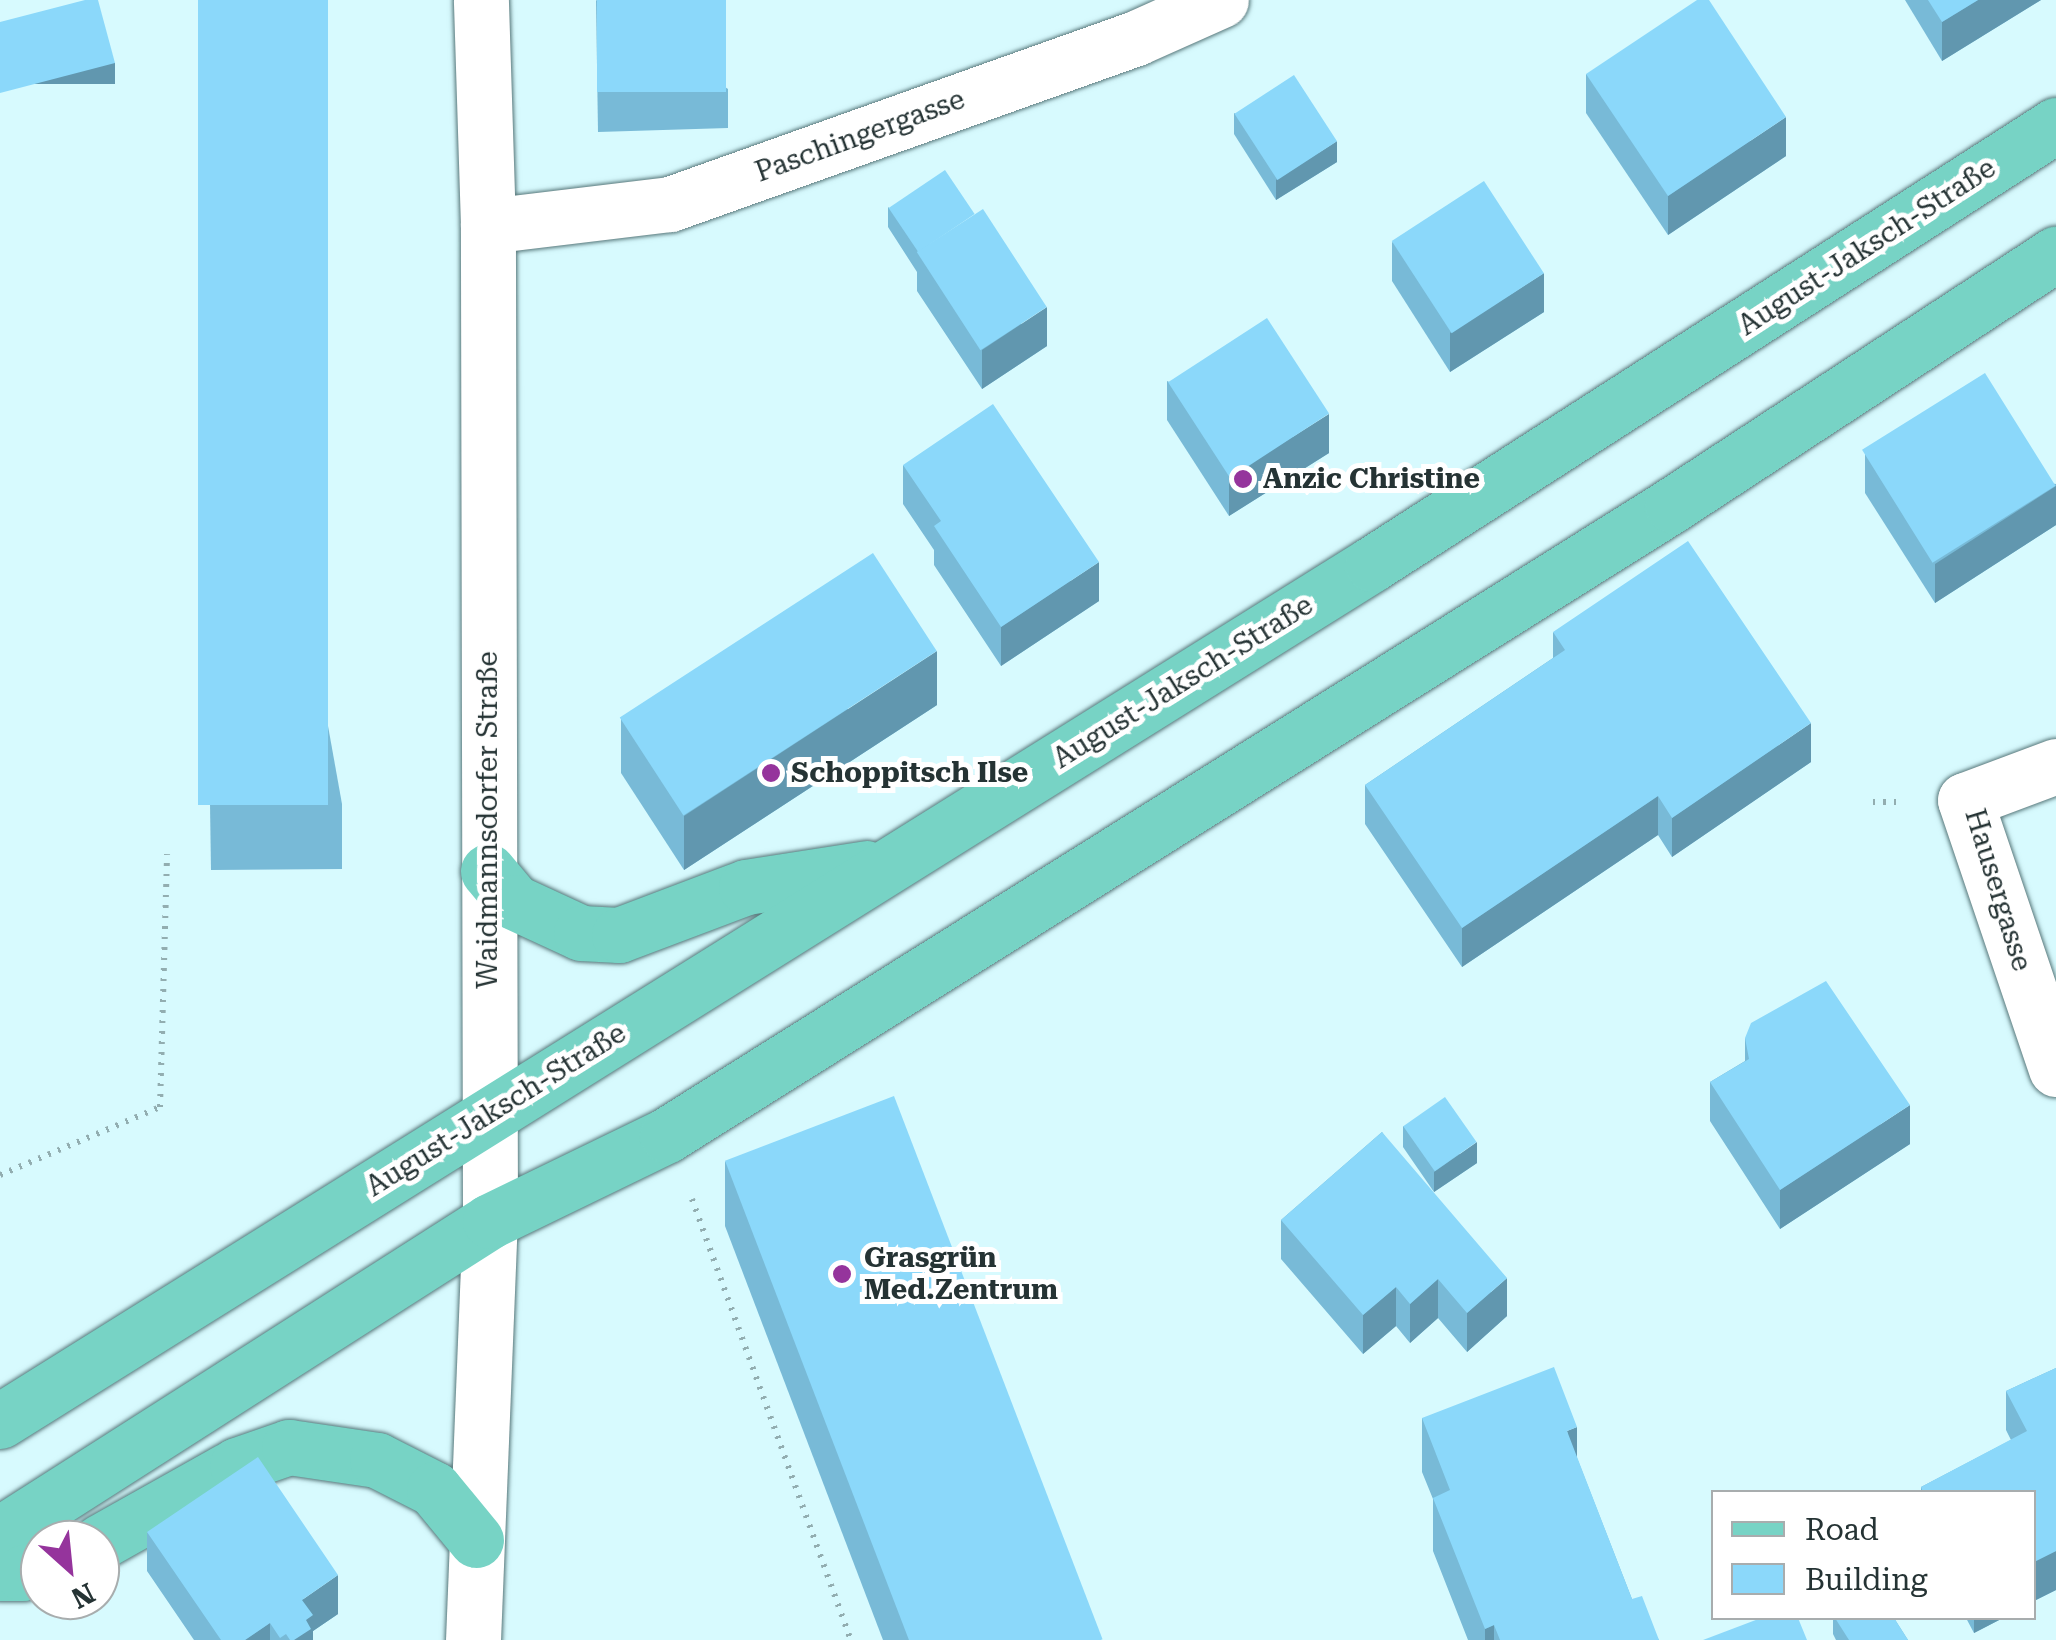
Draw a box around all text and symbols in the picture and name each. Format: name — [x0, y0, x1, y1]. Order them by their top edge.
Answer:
street label: Paschingergasse — [751, 83, 969, 189]
street label: August-Jaksch-Straße — [1732, 151, 2002, 343]
place label: Anzic Christine — [1263, 462, 1480, 496]
marker: Anzic Christine — [1232, 468, 1254, 490]
street label: August-Jaksch-Straße — [1047, 588, 1319, 776]
street label: Waidmannsdorfer Straße — [471, 651, 505, 989]
place label: Schoppitsch Ilse — [791, 756, 1028, 790]
marker: Schoppitsch Ilse — [760, 762, 782, 784]
street label: Hausergasse — [1957, 805, 2039, 975]
street label: August-Jaksch-Straße — [360, 1016, 632, 1204]
place label: Grasgrün Med.Zentrum — [864, 1241, 1058, 1307]
marker: Grasgrün Med.Zentrum — [829, 1261, 855, 1287]
legend — [1711, 1490, 2036, 1620]
text: Road — [1805, 1512, 1879, 1547]
north arrow — [20, 1520, 120, 1620]
text: Building — [1805, 1562, 1928, 1597]
text: N — [66, 1576, 100, 1615]

